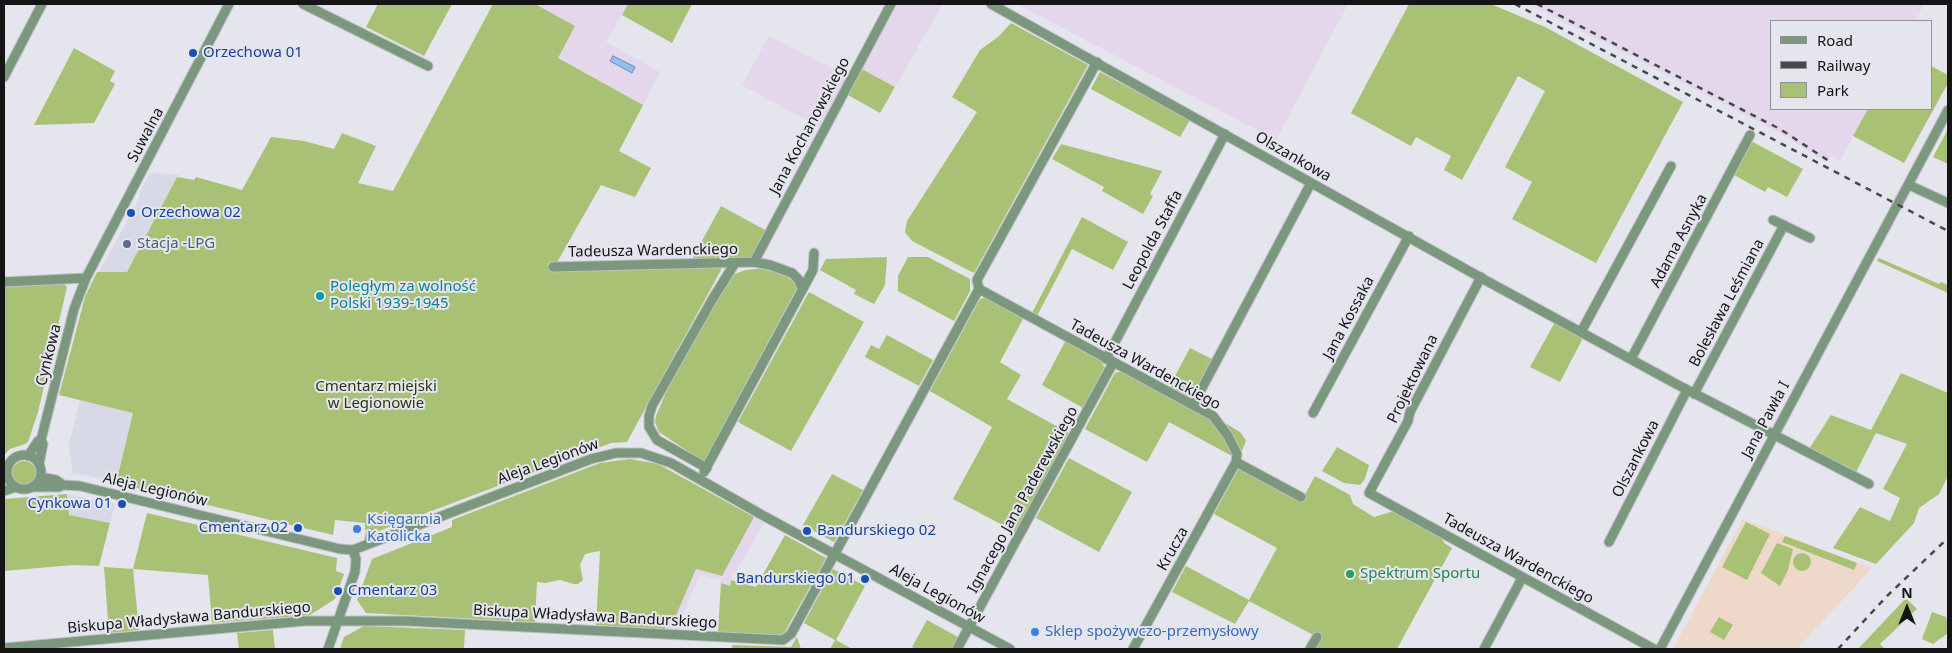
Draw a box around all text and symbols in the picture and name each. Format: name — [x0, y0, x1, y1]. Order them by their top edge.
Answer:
legend — [1770, 20, 1932, 110]
text: Road — [1817, 30, 1853, 50]
place label: Orzechowa 01 — [203, 44, 303, 62]
marker: Orzechowa 01 — [187, 47, 199, 59]
street label: Jana Kochanowskiego — [766, 54, 854, 198]
text: Railway — [1817, 55, 1870, 75]
text: Park — [1817, 80, 1849, 100]
street label: Suwalna — [124, 105, 168, 165]
street label: Olszankowa — [1252, 128, 1334, 186]
street label: Leopolda Staffa — [1119, 187, 1187, 293]
street label: Adama Asnyka — [1647, 191, 1711, 291]
place label: Orzechowa 02 — [141, 204, 241, 222]
marker: Orzechowa 02 — [125, 207, 137, 219]
place label: Stacja -LPG — [137, 235, 215, 253]
street label: Bolesława Leśmiana — [1686, 236, 1768, 370]
marker: Stacja -LPG — [121, 238, 133, 250]
street label: Tadeusza Wardenckiego — [568, 241, 738, 261]
street label: Jana Kossaka — [1320, 273, 1378, 363]
place label: Poległym za wolność Polski 1939-1945 — [330, 278, 476, 313]
marker: Poległym za wolność Polski 1939-1945 — [314, 290, 326, 302]
street label: Tadeusza Wardenckiego — [1066, 316, 1224, 414]
street label: Cynkowa — [33, 322, 65, 388]
street label: Projektowana — [1384, 332, 1442, 426]
park label: Cmentarz miejski w Legionowie — [315, 378, 437, 413]
street label: Jana Pawła I — [1738, 378, 1794, 462]
street label: Ignacego Jana Paderewskiego — [964, 403, 1082, 597]
street label: Olszankowa — [1609, 417, 1663, 501]
street label: Aleja Legionów — [495, 435, 601, 489]
street label: Aleja Legionów — [101, 469, 209, 511]
place label: Cynkowa 01 — [28, 495, 112, 513]
marker: Cynkowa 01 — [116, 498, 128, 510]
street label: Tadeusza Wardenckiego — [1439, 510, 1597, 608]
place label: Księgarnia Katolicka — [367, 511, 441, 546]
place label: Cmentarz 02 — [199, 519, 288, 537]
marker: Cmentarz 02 — [292, 522, 304, 534]
place label: Bandurskiego 02 — [817, 522, 936, 540]
marker: Księgarnia Katolicka — [351, 523, 363, 535]
street label: Krucza — [1154, 524, 1192, 574]
marker: Bandurskiego 02 — [801, 525, 813, 537]
street label: Aleja Legionów — [886, 560, 988, 628]
place label: Spektrum Sportu — [1360, 565, 1480, 583]
marker: Spektrum Sportu — [1344, 568, 1356, 580]
place label: Bandurskiego 01 — [736, 570, 855, 588]
marker: Bandurskiego 01 — [859, 573, 871, 585]
place label: Cmentarz 03 — [348, 582, 437, 600]
north arrow — [1882, 583, 1932, 633]
text: N — [1901, 583, 1913, 602]
marker: Cmentarz 03 — [332, 585, 344, 597]
street label: Biskupa Władysława Bandurskiego — [67, 598, 311, 638]
street label: Biskupa Władysława Bandurskiego — [473, 602, 717, 632]
place label: Sklep spożywczo-przemysłowy — [1045, 623, 1259, 641]
marker: Sklep spożywczo-przemysłowy — [1029, 626, 1041, 638]

